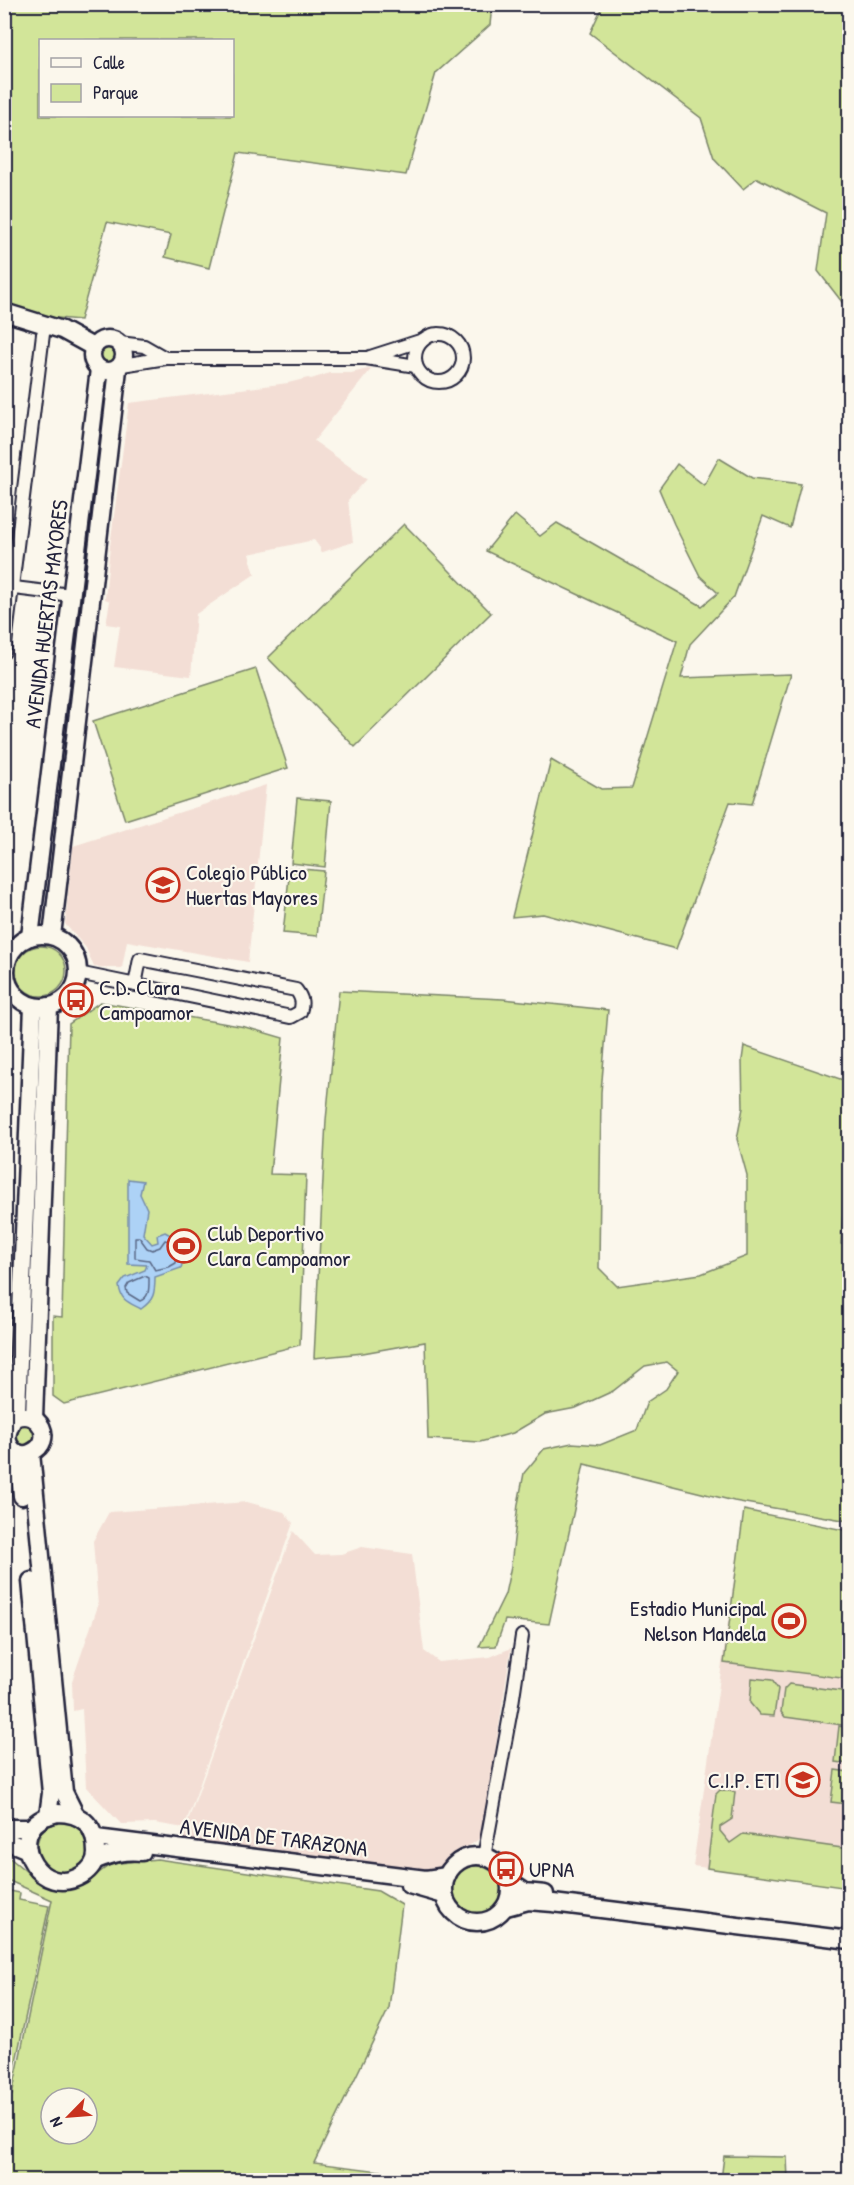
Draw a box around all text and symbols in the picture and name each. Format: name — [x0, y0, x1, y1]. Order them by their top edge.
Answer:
legend — [39, 39, 234, 117]
text: Calle — [93, 50, 125, 75]
text: Parque — [93, 80, 138, 105]
street label: AVENIDA HUERTAS MAYORES — [17, 498, 75, 730]
place label: Colegio Público Huertas Mayores — [186, 857, 318, 912]
school or university icon: Colegio Público Huertas Mayores — [145, 867, 181, 903]
place label: C.D. Clara Campoamor — [99, 972, 194, 1027]
bus stop icon: C.D. Clara Campoamor — [58, 982, 94, 1018]
place label: Club Deportivo Clara Campoamor — [207, 1218, 351, 1273]
sports icon: Club Deportivo Clara Campoamor — [166, 1228, 202, 1264]
place label: Estadio Municipal Nelson Mandela — [630, 1593, 766, 1648]
sports icon: Estadio Municipal Nelson Mandela — [771, 1603, 807, 1639]
school or university icon: C.I.P. ETI — [785, 1762, 821, 1798]
place label: C.I.P. ETI — [708, 1765, 780, 1795]
street label: AVENIDA DE TARAZONA — [178, 1811, 370, 1863]
bus stop icon: UPNA — [488, 1851, 524, 1887]
place label: UPNA — [529, 1854, 574, 1884]
north arrow — [39, 2086, 99, 2146]
text: N — [43, 2113, 67, 2131]

